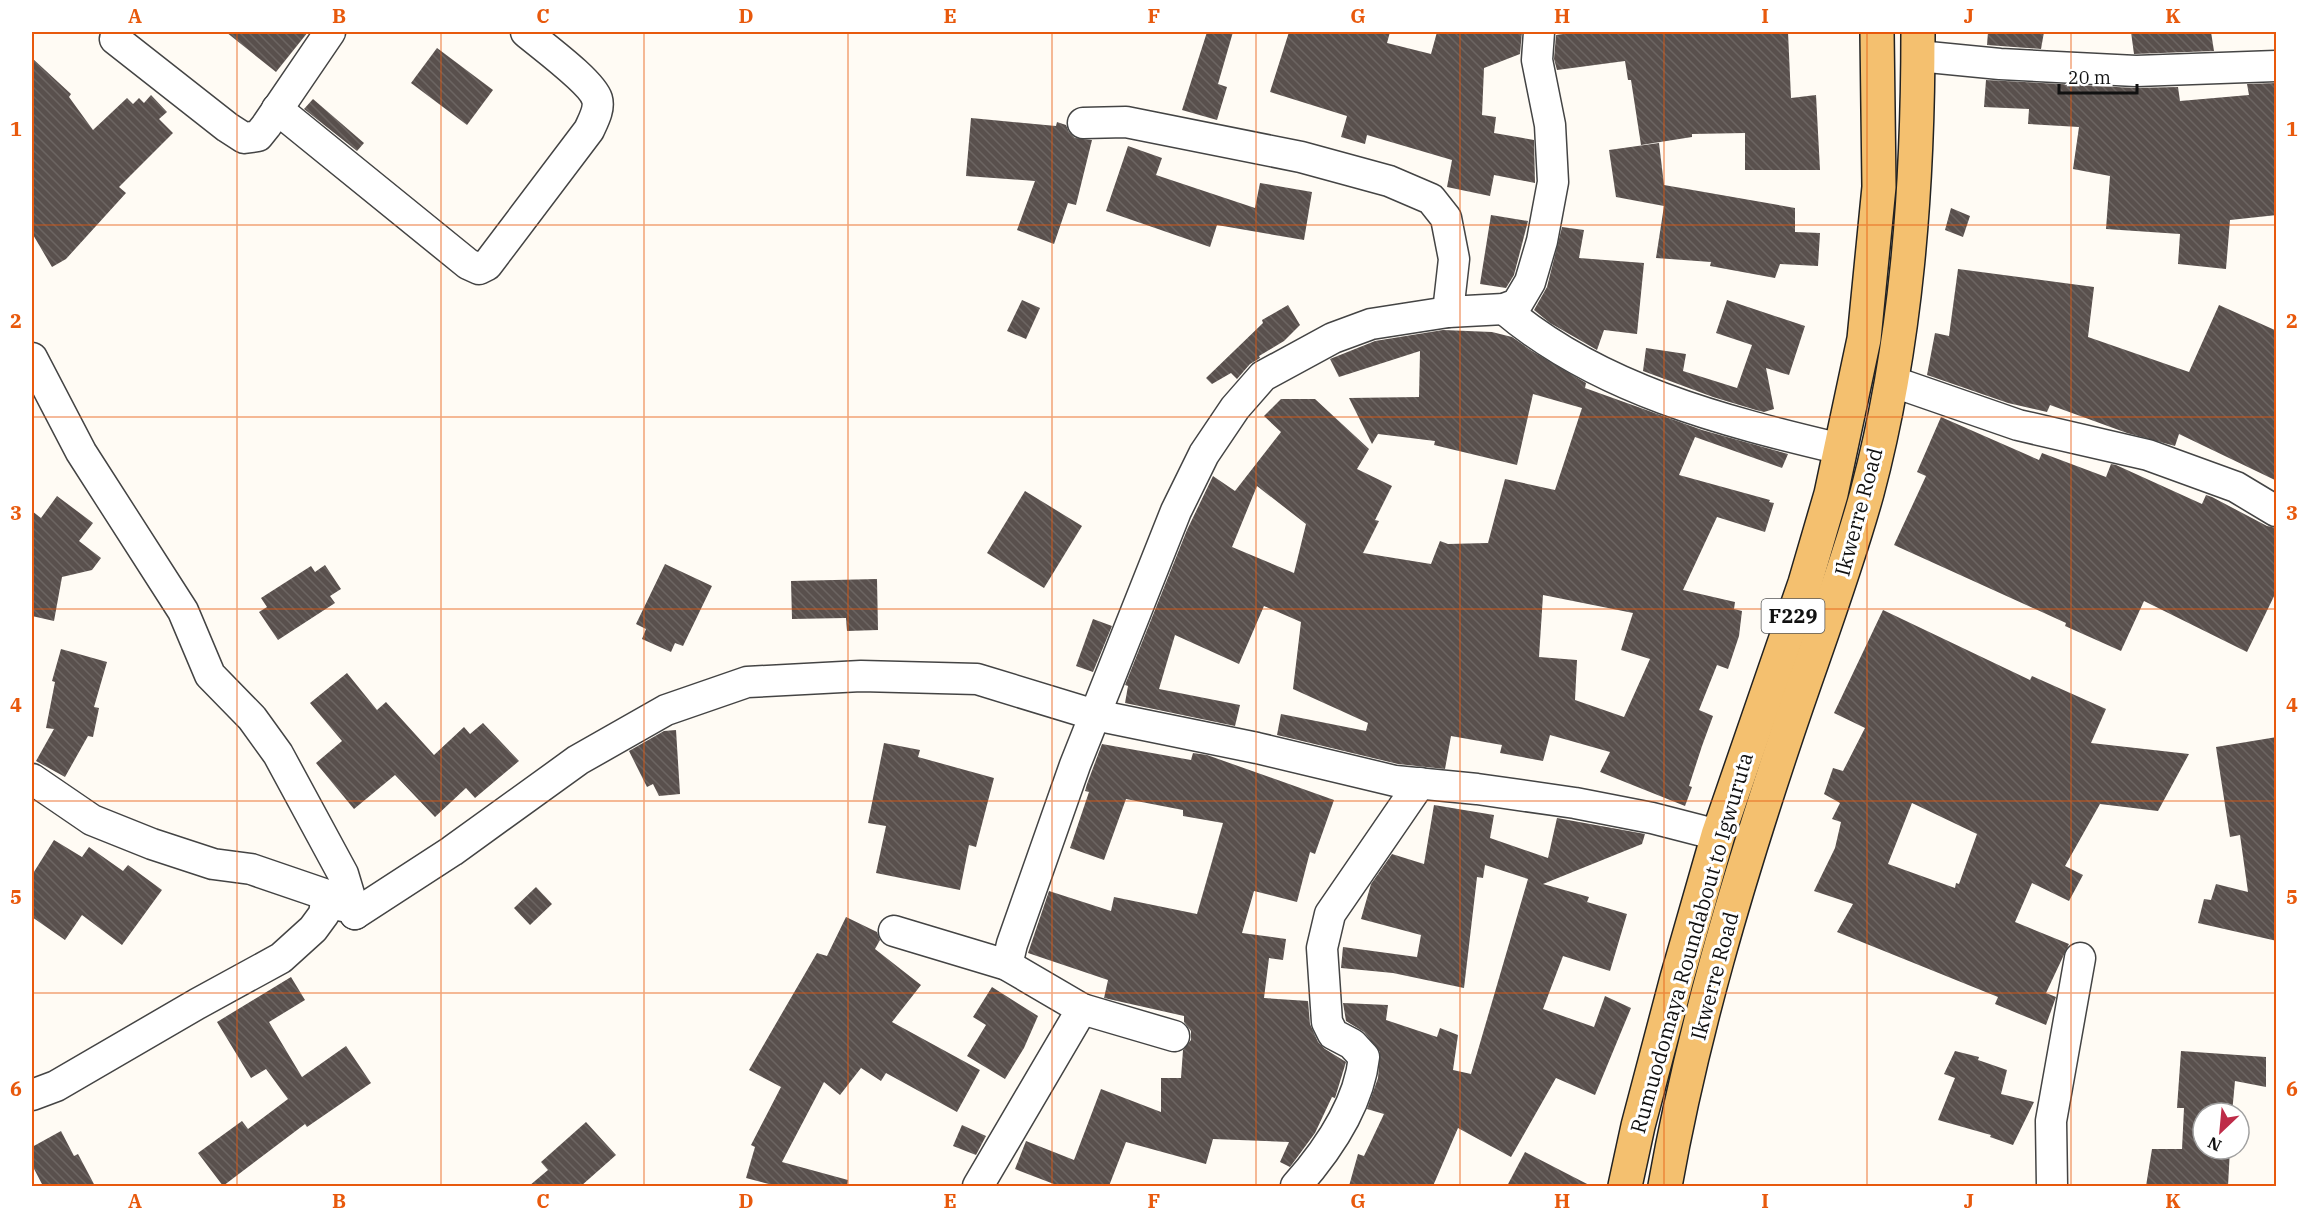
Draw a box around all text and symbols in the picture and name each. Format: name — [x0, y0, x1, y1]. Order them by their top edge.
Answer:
text: A — [128, 2, 142, 29]
text: B — [332, 2, 346, 29]
text: C — [536, 2, 550, 29]
text: D — [738, 2, 754, 29]
text: E — [943, 2, 957, 29]
text: F — [1148, 2, 1160, 29]
text: G — [1350, 2, 1366, 29]
text: H — [1554, 2, 1570, 29]
text: I — [1761, 2, 1769, 29]
text: J — [1964, 2, 1974, 29]
text: K — [2165, 2, 2181, 29]
scale bar — [2059, 57, 2137, 95]
text: 20 m — [2068, 66, 2111, 89]
text: 1 — [10, 115, 22, 142]
text: 1 — [2286, 115, 2298, 142]
text: 2 — [10, 307, 22, 334]
text: 2 — [2286, 307, 2298, 334]
street label: Ikwerre Road — [1827, 444, 1889, 579]
text: 3 — [10, 499, 22, 526]
text: 3 — [2286, 499, 2298, 526]
road number: F229 — [1762, 599, 1824, 633]
text: 4 — [10, 691, 22, 718]
text: 4 — [2286, 691, 2298, 718]
street label: Rumuodomaya Roundabout to Igwuruta — [1623, 749, 1759, 1136]
text: 5 — [10, 883, 22, 910]
text: 5 — [2286, 883, 2298, 910]
street label: Ikwerre Road — [1683, 908, 1745, 1043]
text: 6 — [10, 1075, 22, 1102]
text: 6 — [2286, 1075, 2298, 1102]
north arrow — [2191, 1101, 2251, 1161]
text: N — [2204, 1133, 2224, 1156]
text: A — [128, 1187, 142, 1214]
text: B — [332, 1187, 346, 1214]
text: C — [536, 1187, 550, 1214]
text: D — [738, 1187, 754, 1214]
text: E — [943, 1187, 957, 1214]
text: F — [1148, 1187, 1160, 1214]
text: G — [1350, 1187, 1366, 1214]
text: H — [1554, 1187, 1570, 1214]
text: I — [1761, 1187, 1769, 1214]
text: J — [1964, 1187, 1974, 1214]
text: K — [2165, 1187, 2181, 1214]

